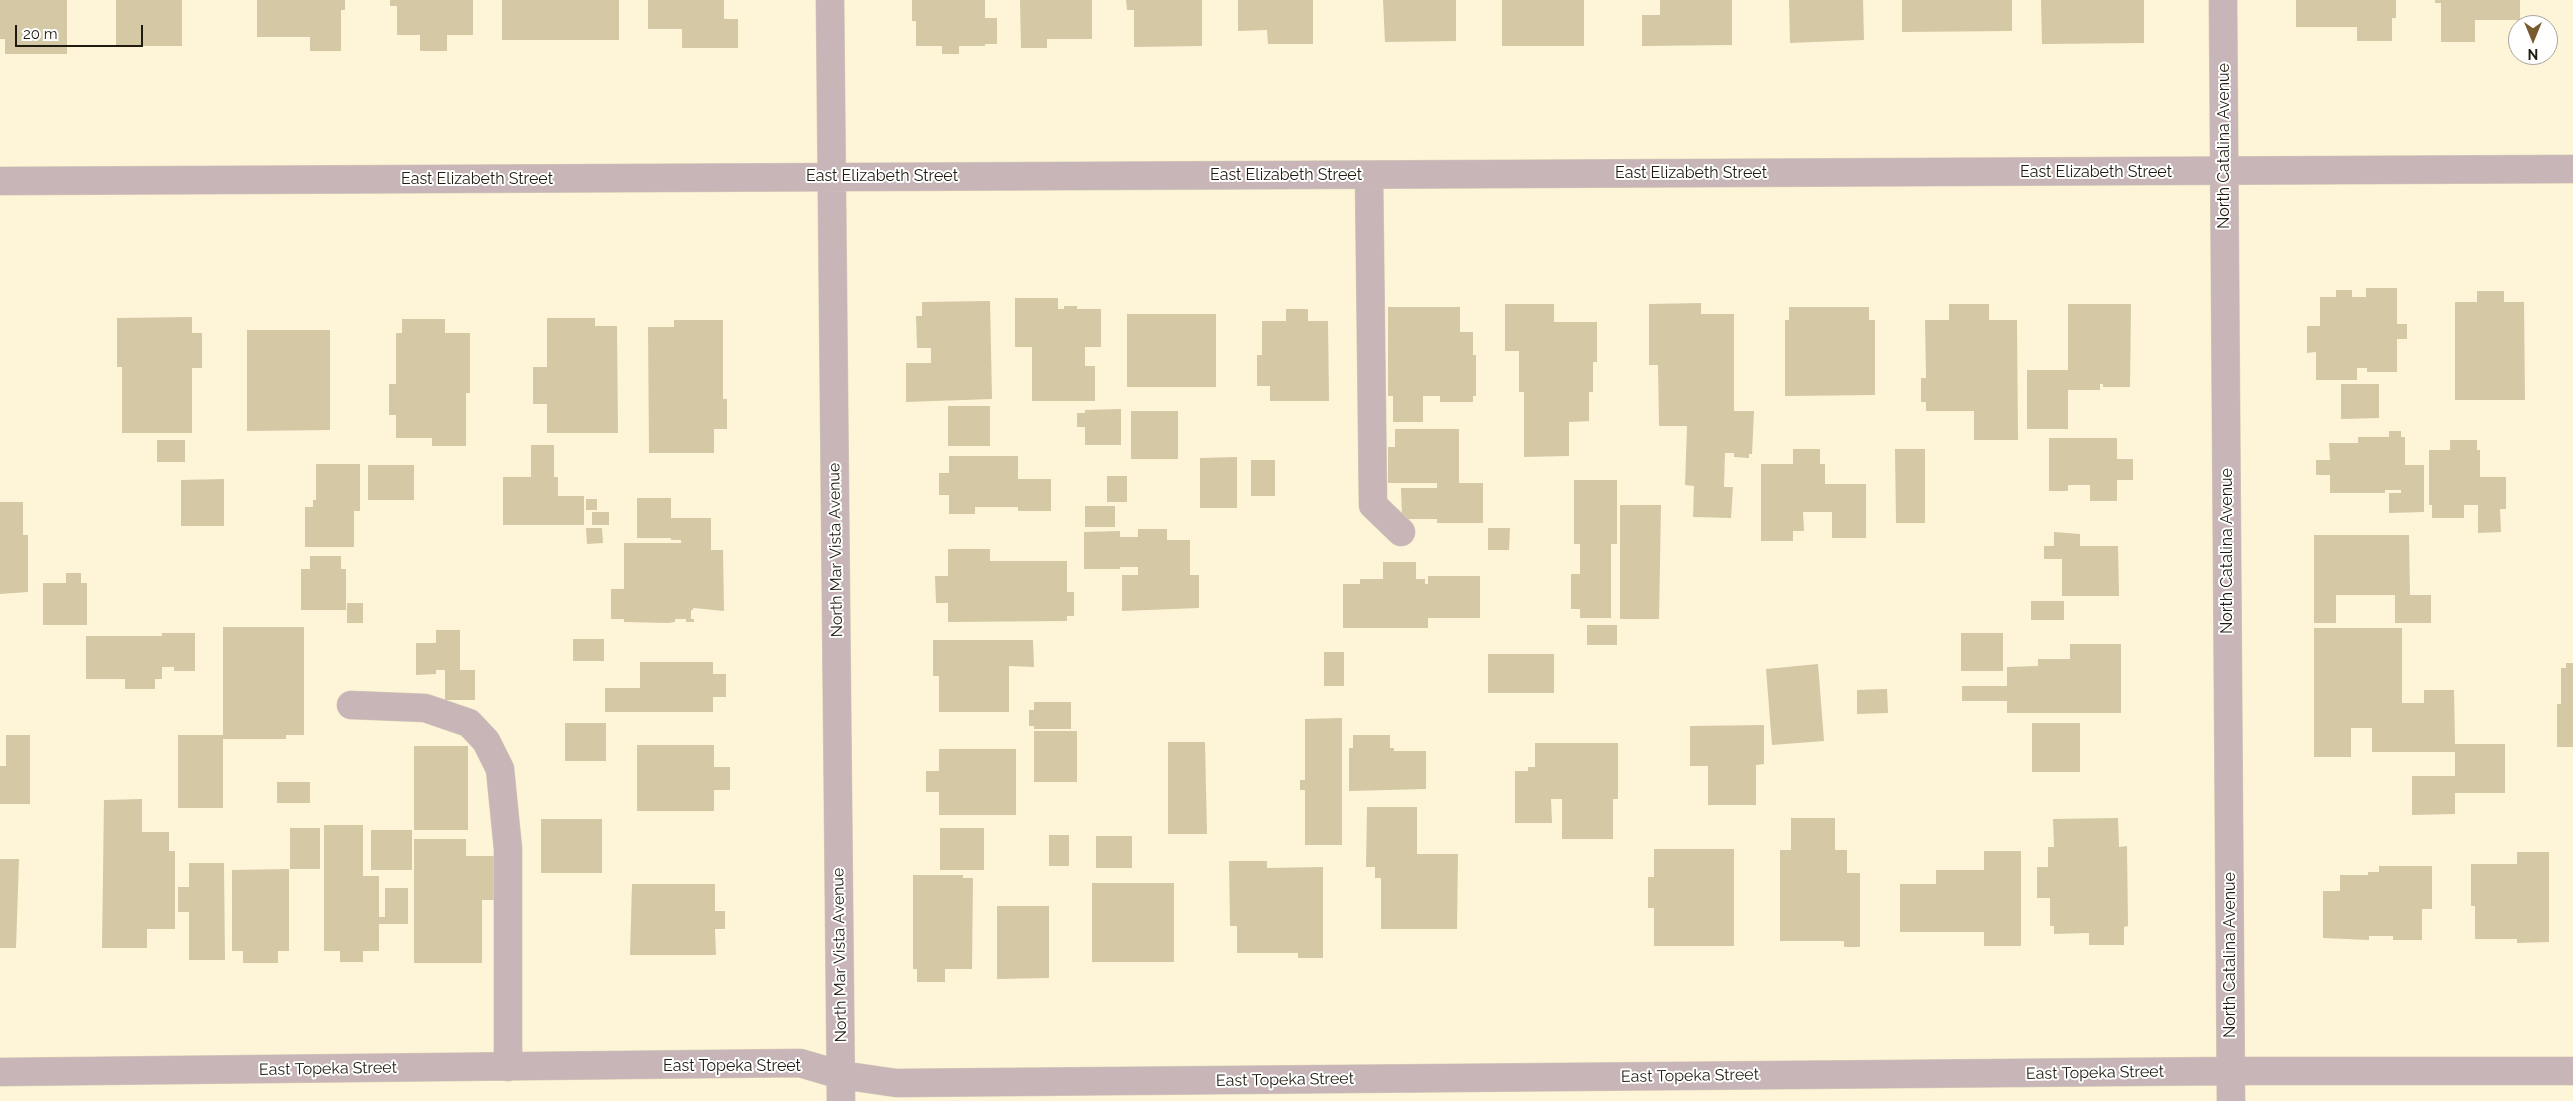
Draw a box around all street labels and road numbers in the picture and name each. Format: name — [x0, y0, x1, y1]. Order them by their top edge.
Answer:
street label: North Catalina Avenue — [2214, 63, 2234, 229]
street label: East Elizabeth Street — [2020, 162, 2172, 182]
street label: East Elizabeth Street — [1615, 163, 1767, 183]
street label: East Elizabeth Street — [1210, 165, 1362, 185]
street label: East Elizabeth Street — [806, 166, 958, 186]
street label: East Elizabeth Street — [401, 169, 553, 189]
street label: North Mar Vista Avenue — [825, 462, 847, 638]
street label: North Catalina Avenue — [2217, 468, 2237, 634]
street label: North Mar Vista Avenue — [829, 867, 851, 1043]
street label: North Catalina Avenue — [2220, 872, 2240, 1038]
street label: East Topeka Street — [663, 1056, 801, 1076]
street label: East Topeka Street — [259, 1058, 397, 1080]
street label: East Topeka Street — [2026, 1062, 2164, 1084]
street label: East Topeka Street — [1621, 1065, 1759, 1087]
street label: East Topeka Street — [1216, 1069, 1354, 1091]

